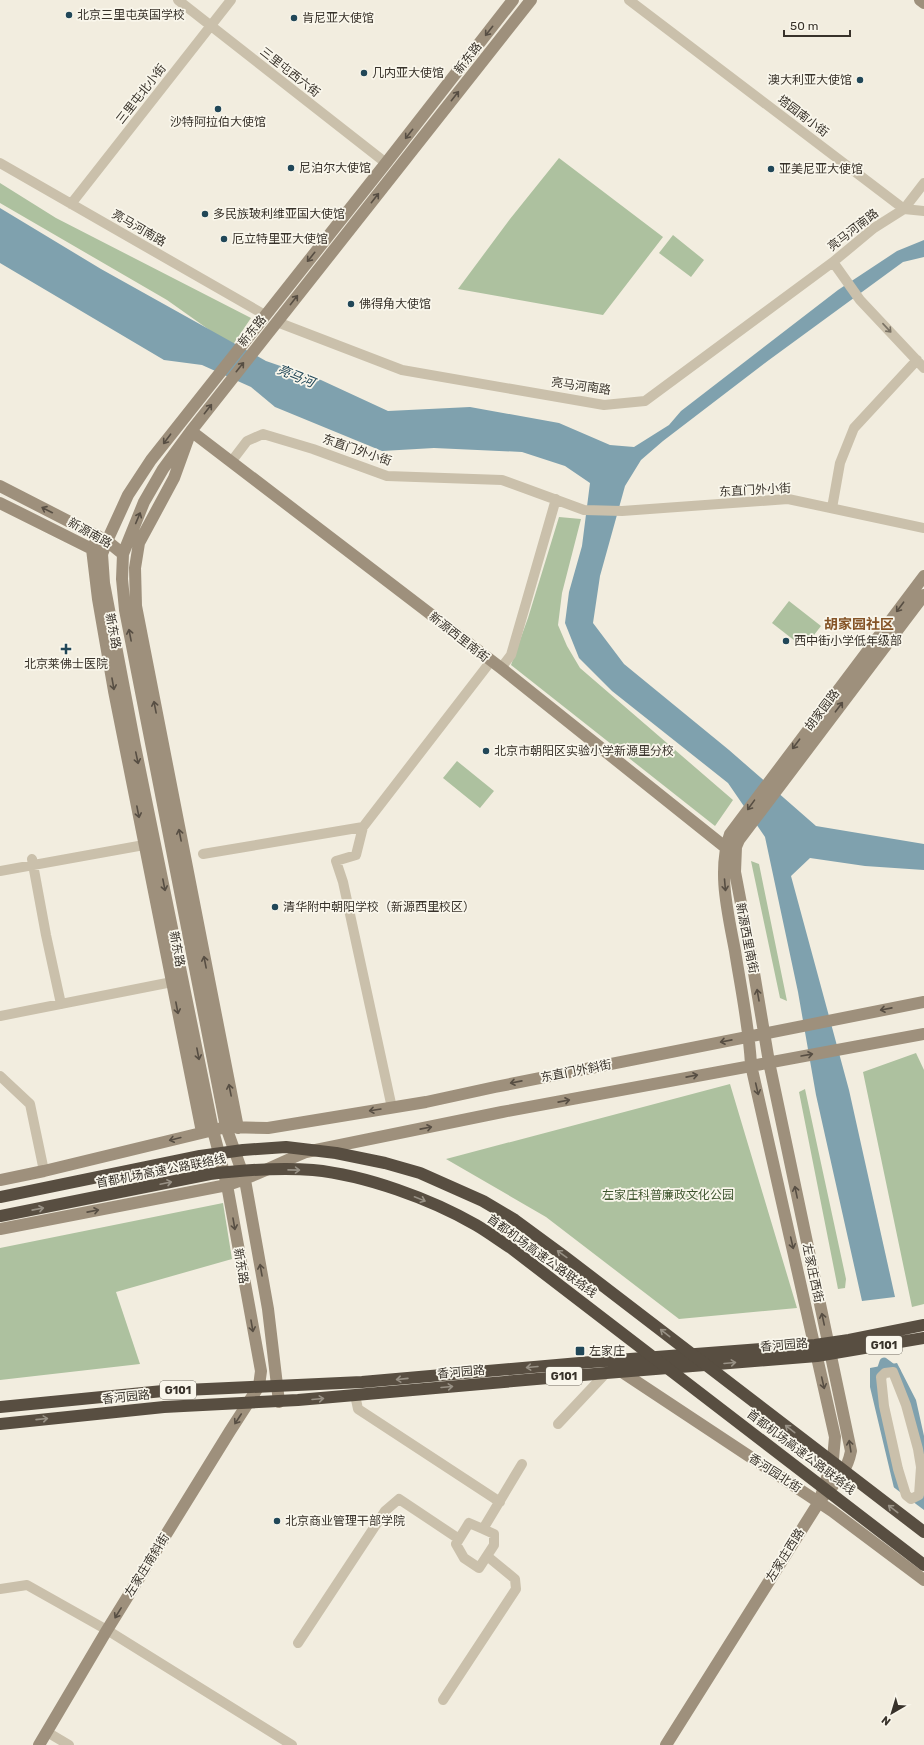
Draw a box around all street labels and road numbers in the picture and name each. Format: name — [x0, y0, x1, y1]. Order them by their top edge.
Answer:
street label: 新东路 — [451, 40, 485, 76]
street label: 三里屯西六街 — [257, 44, 323, 100]
street label: 三里屯北小街 — [113, 61, 169, 127]
street label: 塔园南小街 — [775, 92, 831, 140]
street label: 亮马河南路 — [825, 206, 881, 254]
street label: 亮马河南路 — [110, 207, 168, 249]
street label: 新东路 — [235, 313, 269, 349]
street label: 亮马河南路 — [550, 375, 612, 397]
street label: 东直门外小街 — [321, 432, 393, 468]
street label: 东直门外小街 — [719, 481, 791, 499]
street label: 新源南路 — [66, 515, 114, 551]
street label: 新源西里南街 — [426, 609, 492, 665]
street label: 新东路 — [103, 612, 123, 650]
street label: 胡家园路 — [802, 687, 842, 733]
street label: 新源西里南街 — [733, 901, 761, 975]
street label: 新东路 — [167, 930, 187, 968]
street label: 东直门外斜街 — [539, 1057, 613, 1085]
street label: 首都机场高速公路联络线 — [95, 1152, 227, 1190]
street label: 首都机场高速公路联络线 — [484, 1212, 600, 1300]
street label: 左家庄西街 — [800, 1242, 826, 1304]
street label: 新东路 — [231, 1247, 251, 1285]
street label: 香河园路 — [759, 1336, 809, 1354]
road number: G101 — [866, 1336, 902, 1354]
street label: 香河园路 — [436, 1363, 486, 1381]
road number: G101 — [546, 1367, 582, 1385]
road number: G101 — [160, 1381, 196, 1399]
street label: 香河园路 — [101, 1388, 151, 1406]
street label: 首都机场高速公路联络线 — [744, 1407, 858, 1497]
street label: 香河园北街 — [746, 1451, 804, 1495]
street label: 左家庄西路 — [763, 1526, 807, 1584]
street label: 左家庄南斜街 — [122, 1531, 172, 1599]

